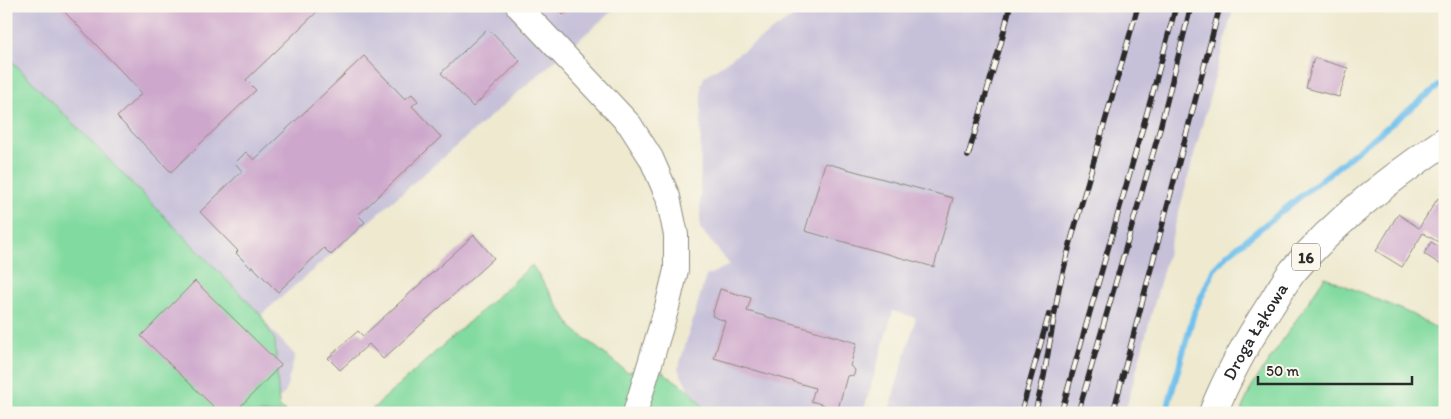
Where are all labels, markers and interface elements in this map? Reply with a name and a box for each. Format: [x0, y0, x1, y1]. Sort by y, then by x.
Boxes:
road number: 16 [1292, 243, 1320, 270]
street label: Droga Łąkowa [1218, 278, 1293, 384]
scale bar [1258, 354, 1412, 386]
text: 50 m [1266, 362, 1299, 380]

